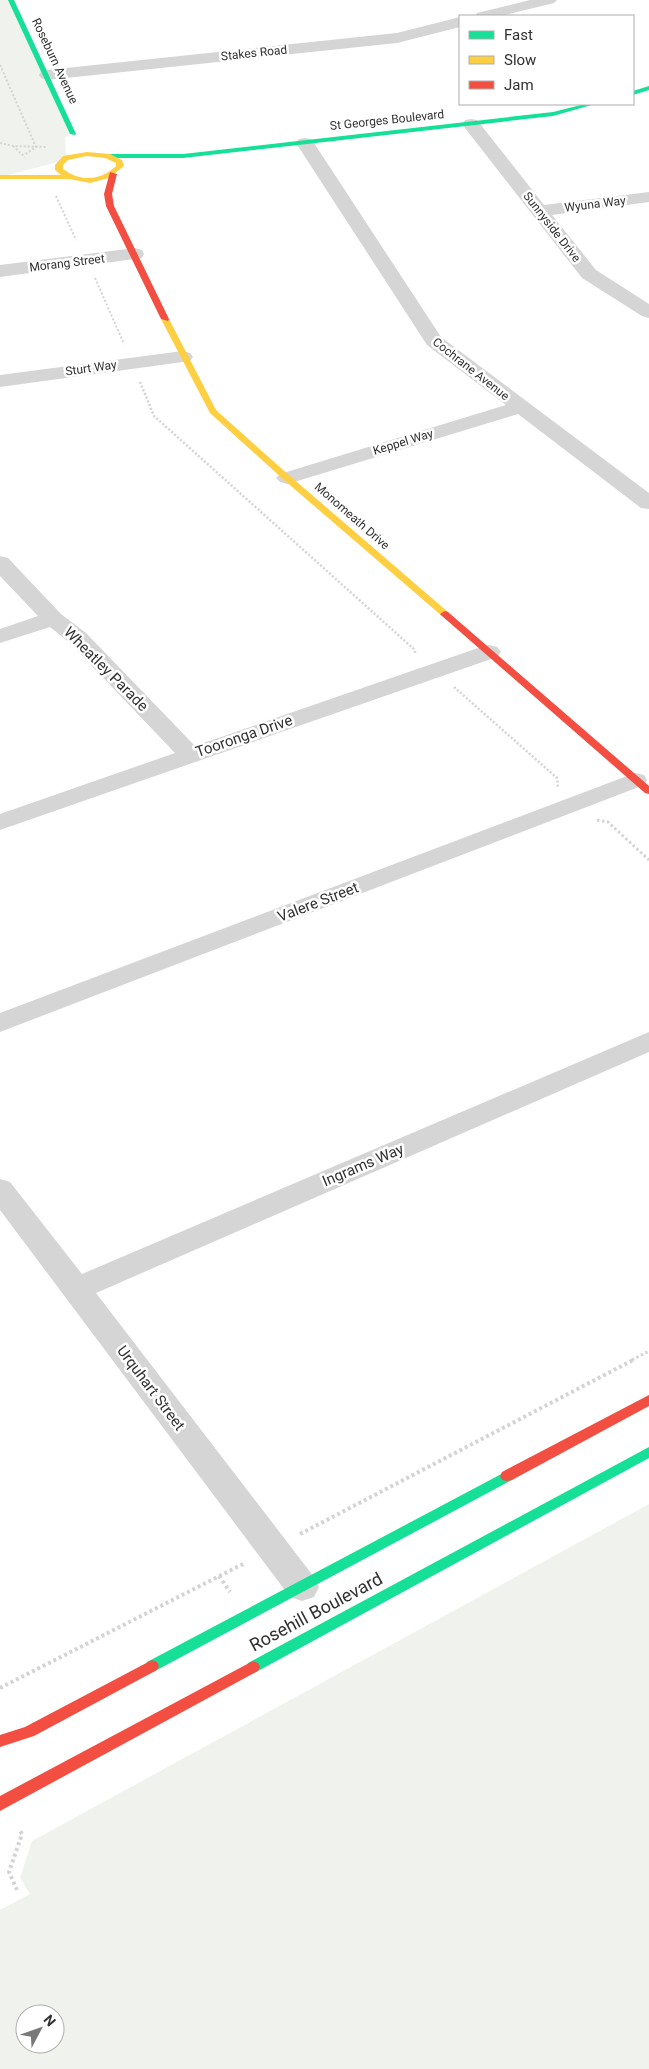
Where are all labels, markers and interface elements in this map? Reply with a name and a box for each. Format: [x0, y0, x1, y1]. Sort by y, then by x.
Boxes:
legend [459, 15, 634, 105]
street label: Roseburn Avenue [29, 16, 81, 106]
text: Fast [504, 26, 533, 44]
street label: Stakes Road [220, 43, 288, 63]
text: Slow [504, 51, 536, 69]
text: Jam [504, 76, 534, 94]
street label: St Georges Boulevard [329, 107, 445, 133]
street label: Sunnyside Drive [520, 189, 584, 265]
street label: Wyuna Way [564, 193, 627, 215]
street label: Morang Street [29, 251, 105, 275]
street label: Cochrane Avenue [430, 335, 512, 403]
street label: Sturt Way [65, 357, 118, 379]
street label: Keppel Way [371, 426, 435, 458]
street label: Monomeath Drive [312, 480, 392, 552]
street label: Wheatley Parade [60, 623, 152, 715]
street label: Tooronga Drive [193, 711, 295, 761]
street label: Valere Street [275, 878, 361, 926]
street label: Ingrams Way [320, 1140, 406, 1190]
street label: Urquhart Street [113, 1342, 189, 1434]
street label: Rosehill Boulevard [246, 1568, 386, 1655]
north arrow [15, 2004, 65, 2054]
text: N [41, 2011, 59, 2029]

